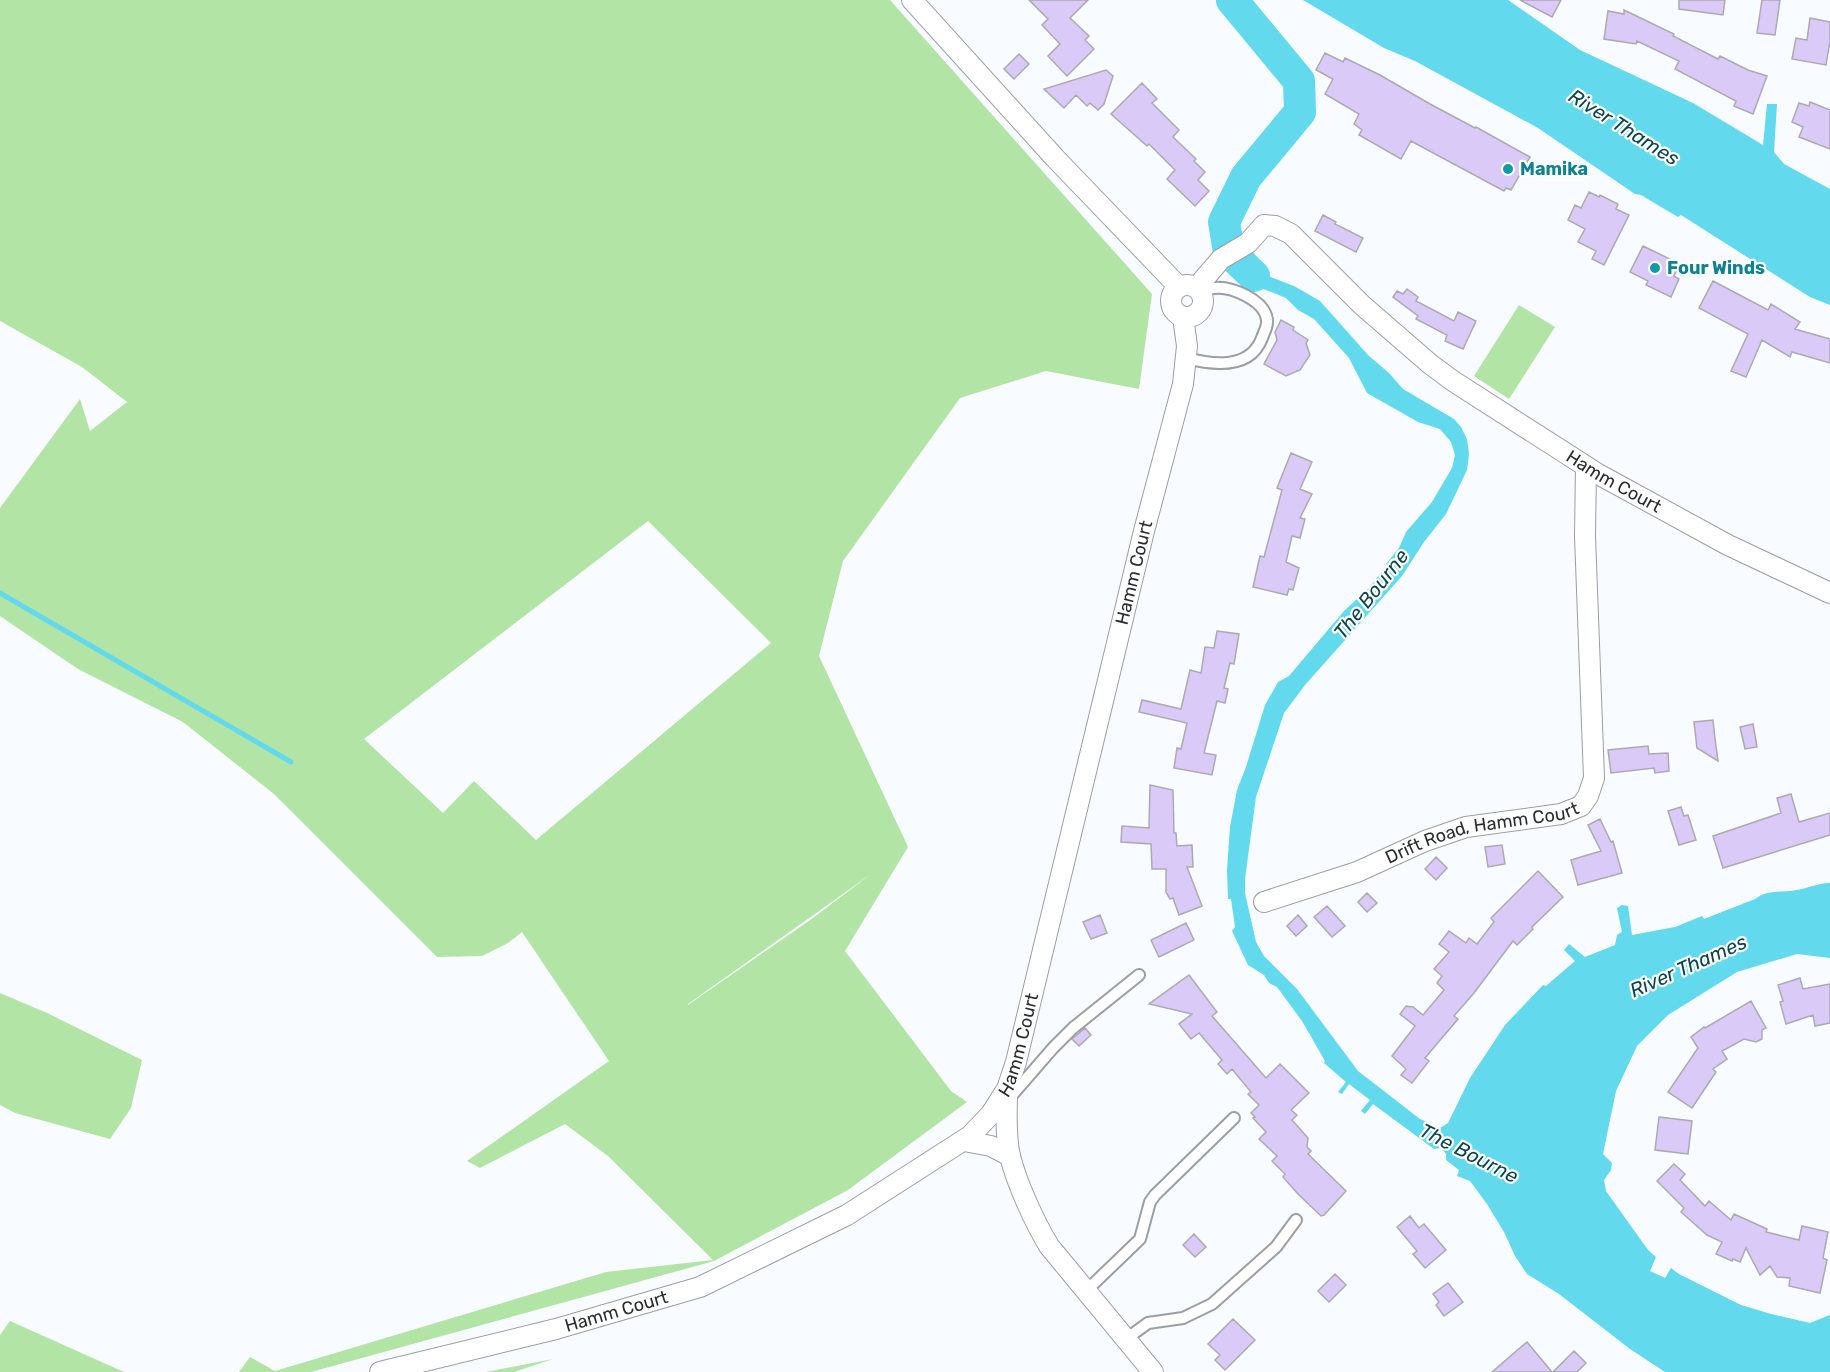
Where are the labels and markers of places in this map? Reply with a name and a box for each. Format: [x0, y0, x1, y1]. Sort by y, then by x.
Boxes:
place label: Mamika [1520, 158, 1588, 180]
marker: Mamika [1501, 162, 1515, 176]
place label: Four Winds [1667, 257, 1765, 279]
marker: Four Winds [1648, 261, 1662, 275]

